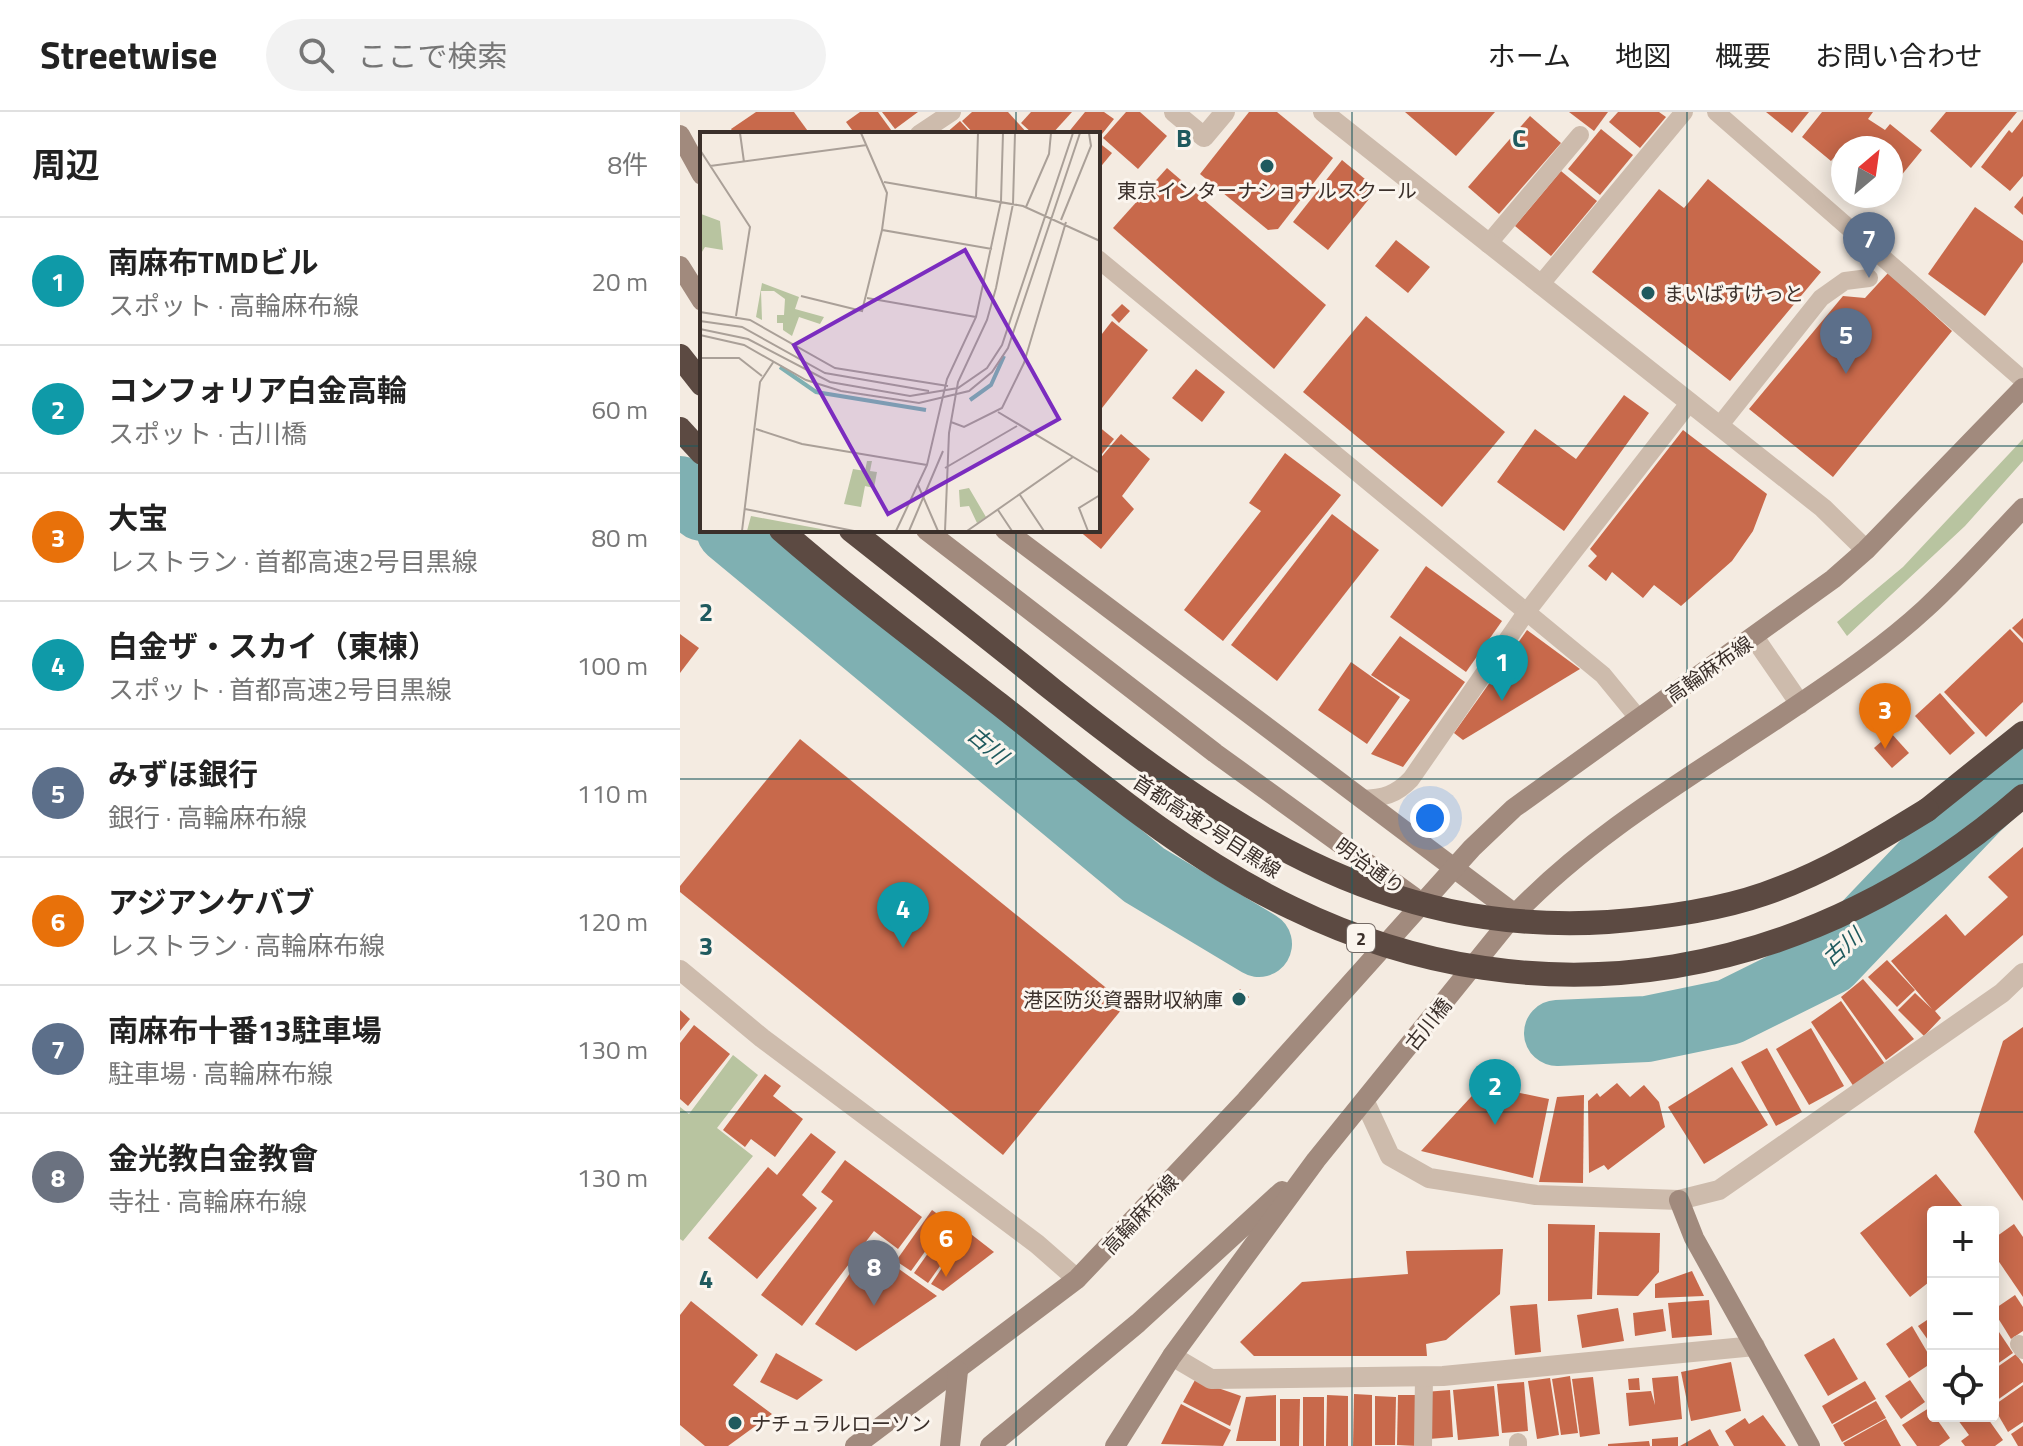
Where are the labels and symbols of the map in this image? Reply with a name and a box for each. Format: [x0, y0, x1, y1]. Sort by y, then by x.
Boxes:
text: B [1176, 118, 1192, 157]
text: C [1512, 118, 1526, 157]
inset map [700, 132, 1100, 532]
north arrow [1831, 136, 1903, 208]
marker: 東京インターナショナルスクール [1258, 157, 1276, 175]
place label: 東京インターナショナルスクール [1117, 175, 1417, 206]
pin: 7 [1843, 212, 1895, 278]
place label: まいばすけっと [1664, 278, 1804, 309]
marker: まいばすけっと [1639, 284, 1657, 302]
pin: 5 [1820, 308, 1872, 374]
text: 2 [699, 592, 713, 631]
street label: 高輪麻布線 [1659, 628, 1759, 710]
pin: 1 [1476, 635, 1528, 701]
pin: 3 [1859, 683, 1911, 749]
water label: 古川 [960, 718, 1017, 773]
street label: 首都高速2号目黒線 [1127, 766, 1287, 886]
your location [1410, 798, 1450, 838]
street label: 明治通り [1329, 830, 1411, 902]
pin: 4 [877, 882, 929, 948]
water label: 古川 [1814, 918, 1871, 974]
road number: 2 [1347, 924, 1375, 952]
text: 3 [699, 926, 713, 965]
place label: 港区防災資器財収納庫 [1023, 984, 1223, 1015]
marker: 港区防災資器財収納庫 [1230, 990, 1248, 1008]
street label: 古川橋 [1397, 991, 1459, 1057]
pin: 2 [1469, 1059, 1521, 1125]
street label: 高輪麻布線 [1095, 1167, 1185, 1261]
pin: 6 [920, 1211, 972, 1277]
pin: 8 [848, 1240, 900, 1306]
text: 4 [699, 1259, 713, 1298]
place label: ナチュラルローソン [751, 1408, 931, 1439]
marker: ナチュラルローソン [726, 1414, 744, 1432]

